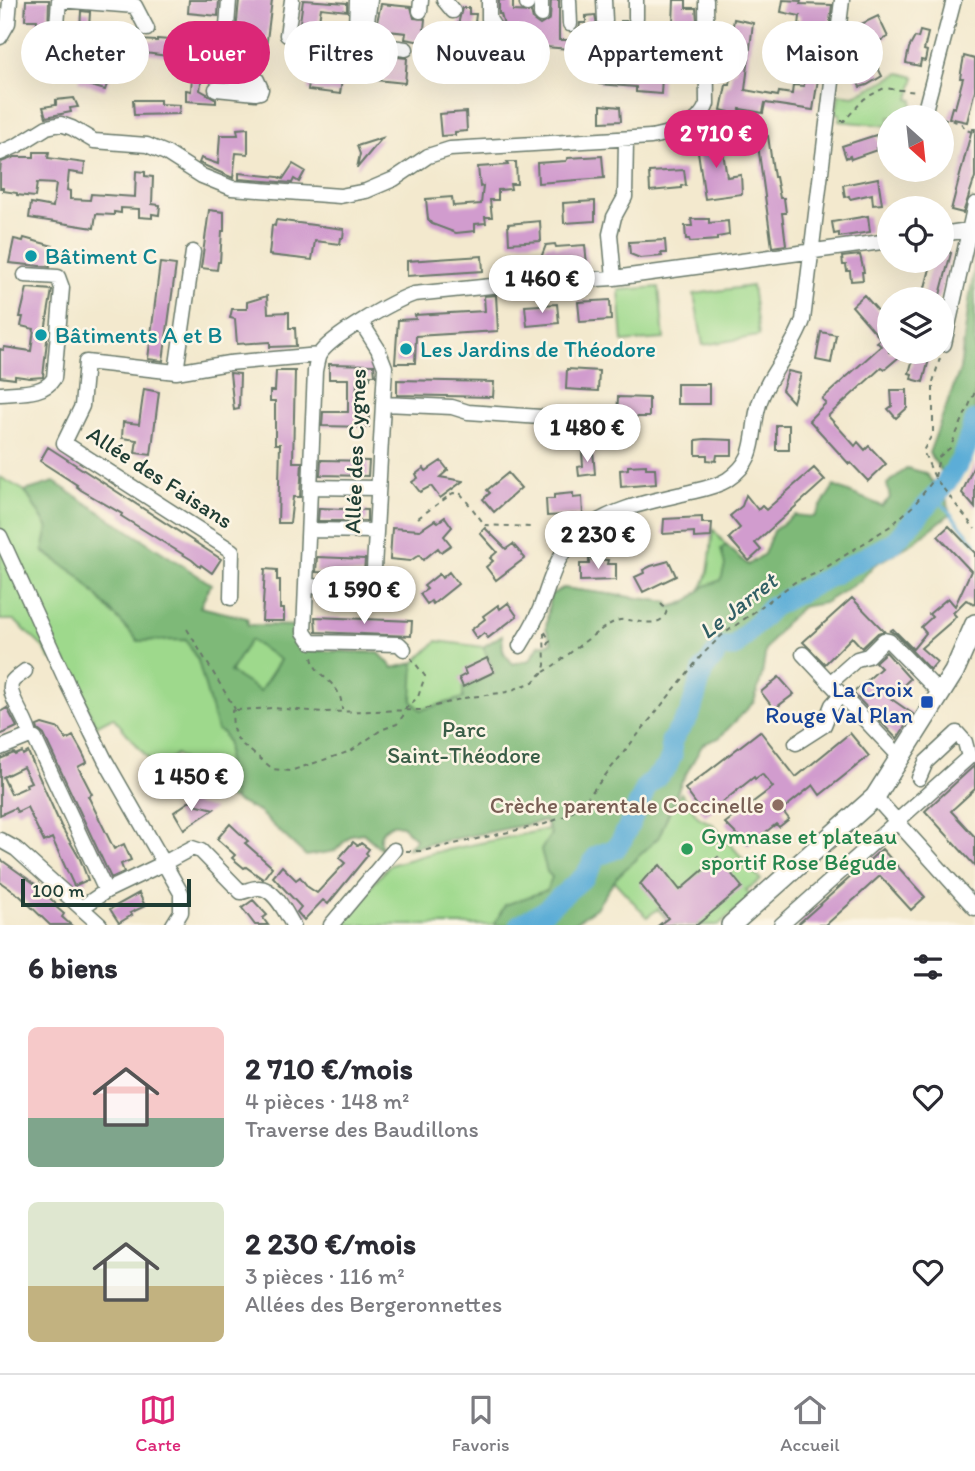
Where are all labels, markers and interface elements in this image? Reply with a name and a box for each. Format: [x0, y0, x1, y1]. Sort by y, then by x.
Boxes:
chip: Acheter [21, 21, 149, 84]
chip: Louer [163, 21, 270, 84]
chip: Filtres [284, 21, 398, 84]
chip: Nouveau [412, 21, 550, 84]
chip: Appartement [564, 21, 748, 84]
chip: Maison [762, 21, 883, 84]
north arrow [877, 105, 954, 182]
map controls [877, 105, 954, 364]
pin: 2 710 € [651, 110, 781, 170]
text: 2 710 € [680, 119, 752, 147]
button: locate [877, 196, 954, 273]
place label: Bâtiment C [45, 242, 157, 270]
marker: Bâtiment C [23, 248, 39, 264]
pin: 1 460 € [477, 256, 607, 315]
text: 1 460 € [505, 264, 579, 292]
button: layers [877, 287, 954, 364]
place label: Bâtiments A et B [55, 321, 222, 349]
marker: Bâtiments A et B [33, 327, 49, 343]
place label: Les Jardins de Théodore [420, 335, 656, 363]
marker: Les Jardins de Théodore [398, 341, 414, 357]
street label: Allée des Cygnes [338, 368, 372, 534]
pin: 1 480 € [522, 405, 652, 464]
text: 1 480 € [550, 413, 624, 441]
street label: Allée des Faisans [82, 419, 238, 535]
pin: 2 230 € [533, 512, 663, 571]
text: 2 230 € [561, 520, 635, 548]
water label: Le Jarret [693, 565, 784, 645]
pin: 1 590 € [299, 566, 429, 626]
text: 1 590 € [328, 575, 400, 603]
place label: La Croix Rouge Val Plan [765, 675, 913, 729]
marker: La Croix Rouge Val Plan [919, 694, 935, 710]
park label: Parc Saint-Théodore [387, 715, 541, 769]
pin: 1 450 € [126, 754, 256, 813]
text: 1 450 € [154, 762, 228, 790]
place label: Crèche parentale Coccinelle [490, 791, 764, 819]
marker: Crèche parentale Coccinelle [770, 797, 786, 813]
place label: Gymnase et plateau sportif Rose Bégude [701, 822, 898, 876]
marker: Gymnase et plateau sportif Rose Bégude [679, 841, 695, 857]
scale bar [21, 876, 191, 908]
text: 100 m [32, 879, 84, 902]
icon: filters [909, 948, 947, 986]
text: 6 biens [28, 949, 118, 986]
text: 2 710 €/mois [245, 1050, 413, 1087]
icon: home [84, 1055, 168, 1139]
icon: heart [909, 1078, 947, 1116]
text: 4 pièces · 148 m² [245, 1087, 409, 1115]
text: Traverse des Baudillons [245, 1115, 479, 1143]
text: 2 230 €/mois [245, 1225, 416, 1262]
icon: home [84, 1230, 168, 1314]
icon: heart [909, 1253, 947, 1291]
text: 3 pièces · 116 m² [245, 1262, 405, 1290]
text: Allées des Bergeronnettes [245, 1290, 502, 1318]
tab: Carte [135, 1391, 181, 1456]
tab: Favoris [452, 1391, 510, 1456]
tab: Accueil [780, 1391, 840, 1456]

